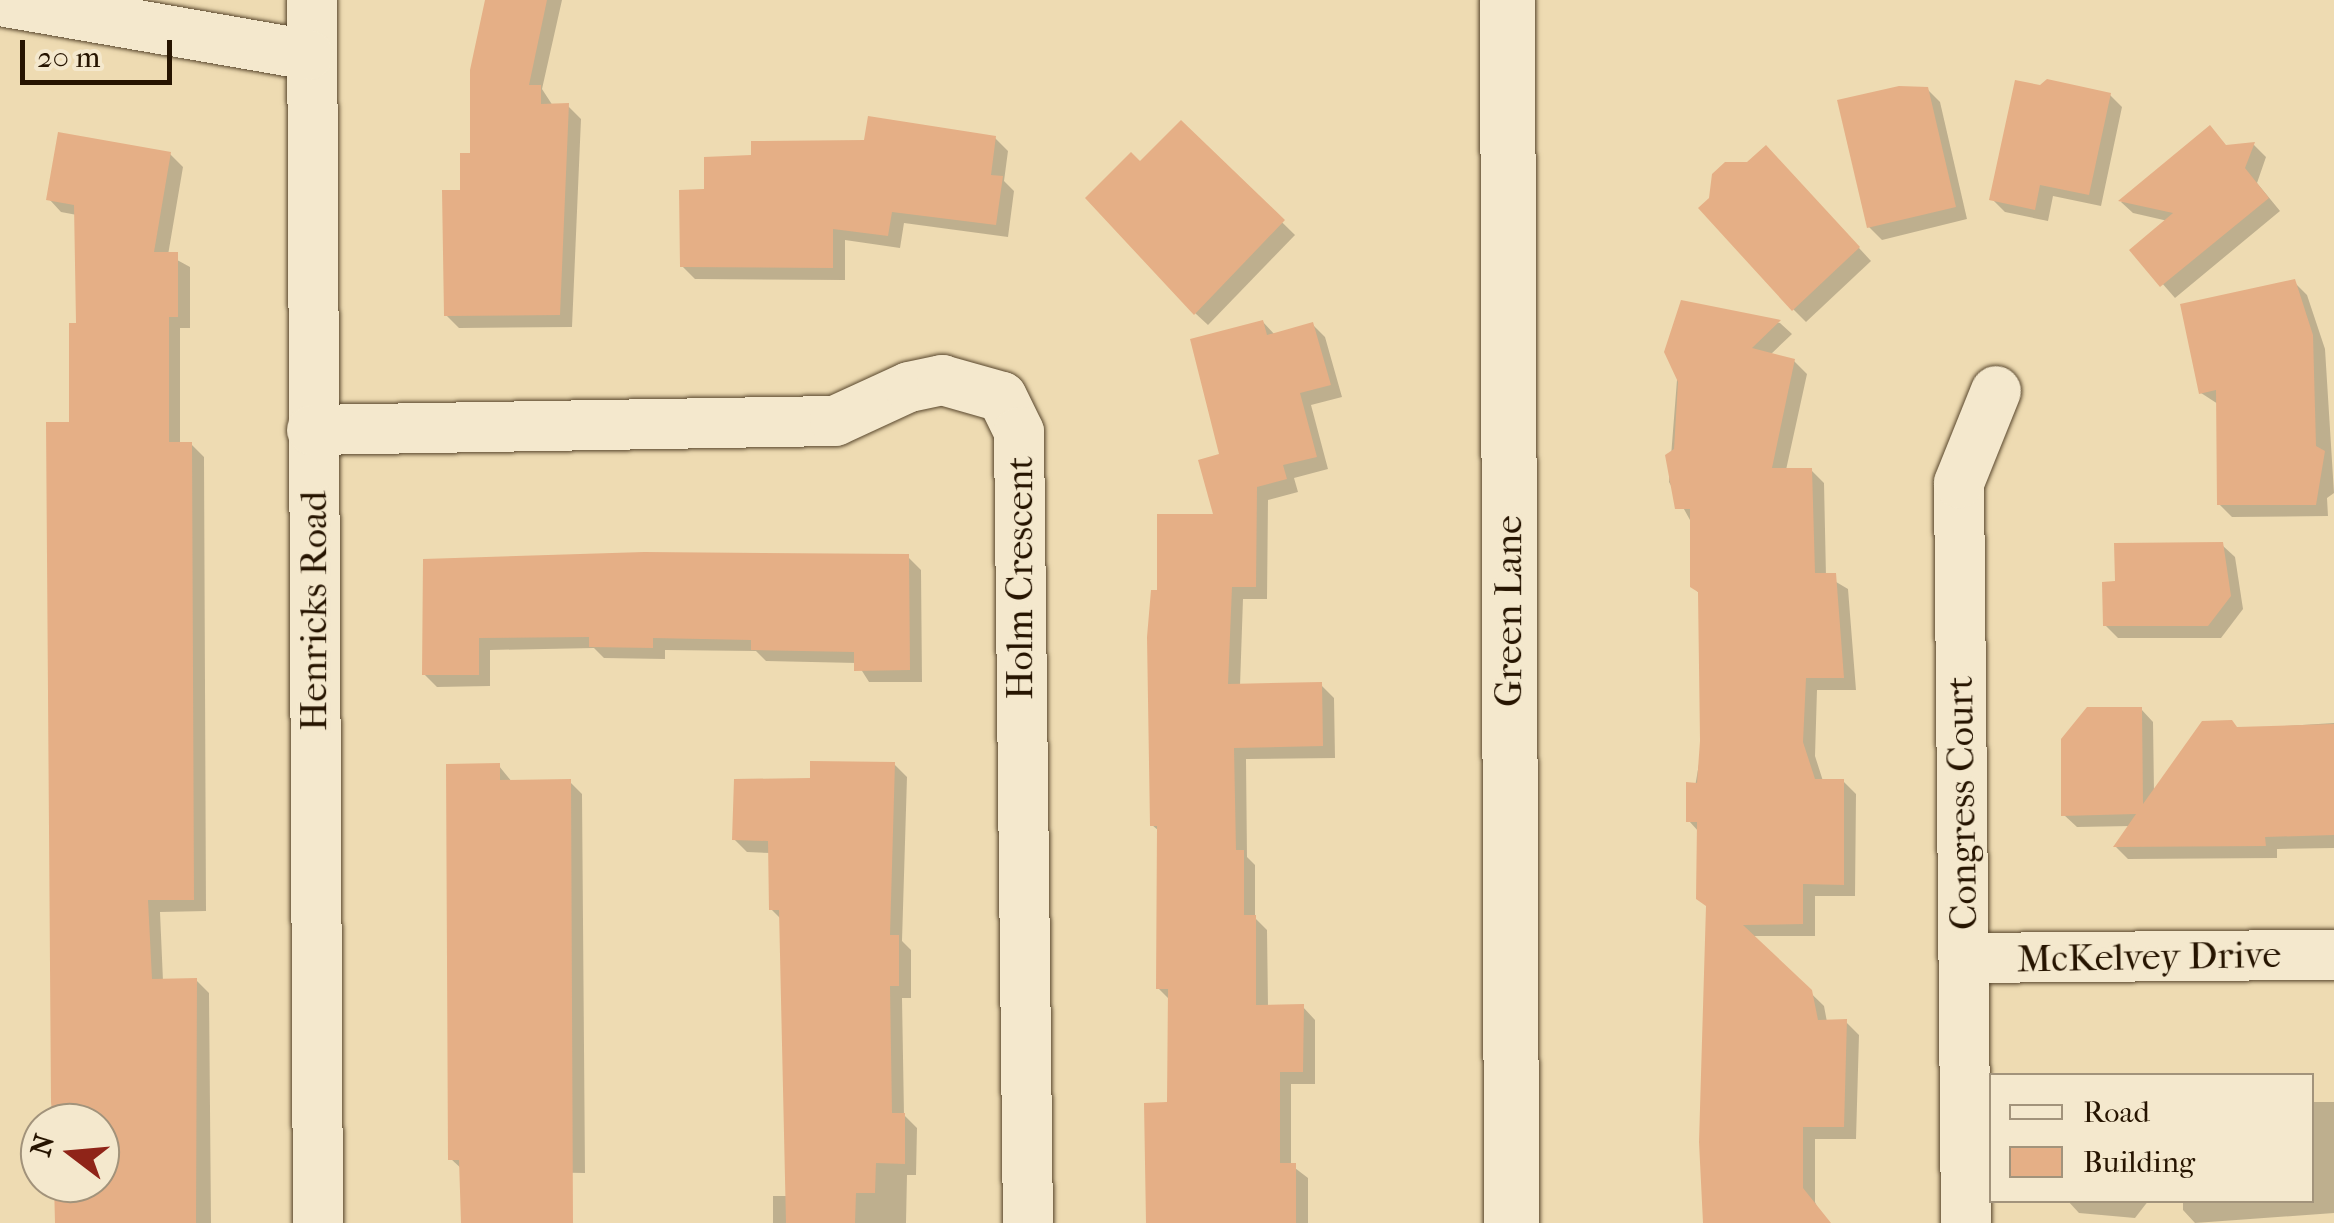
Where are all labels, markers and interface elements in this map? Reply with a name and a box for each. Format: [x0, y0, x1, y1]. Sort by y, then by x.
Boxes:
scale bar [25, 20, 178, 82]
text: 20 m [37, 40, 100, 75]
street label: Holm Crescent [997, 456, 1043, 700]
street label: Henricks Road [291, 491, 337, 731]
street label: Green Lane [1486, 515, 1532, 707]
street label: Congress Court [1937, 676, 1987, 930]
street label: McKelvey Drive [2017, 932, 2281, 982]
legend [1989, 1073, 2314, 1203]
text: Road [2083, 1095, 2150, 1130]
north arrow [20, 1103, 120, 1203]
text: N [24, 1130, 61, 1160]
text: Building [2083, 1145, 2195, 1180]

